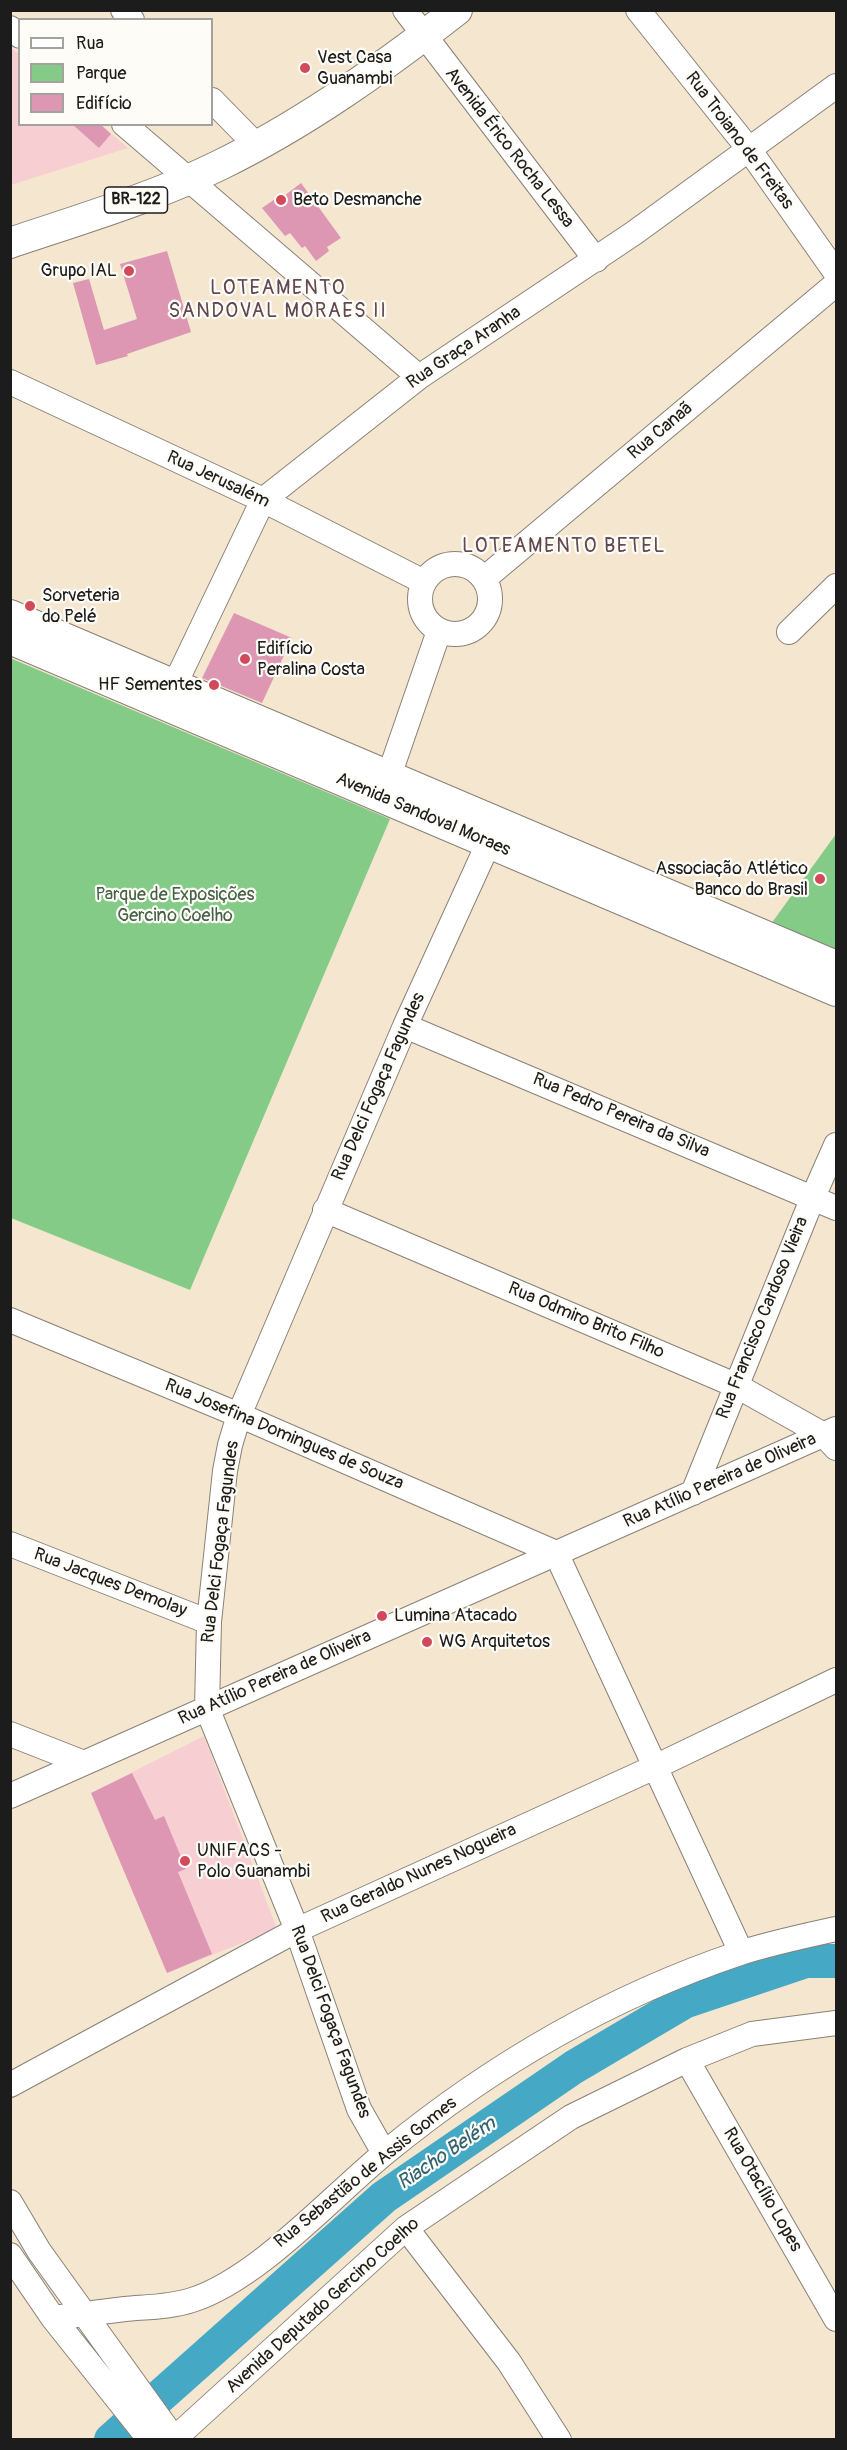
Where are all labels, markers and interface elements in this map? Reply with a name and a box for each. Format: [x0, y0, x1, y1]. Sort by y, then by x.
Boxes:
legend [18, 18, 213, 126]
text: Rua [76, 32, 104, 55]
place label: Vest Casa Guanambi [317, 47, 392, 90]
marker: Vest Casa Guanambi [298, 61, 312, 75]
text: Parque [76, 62, 126, 85]
street label: Avenida Érico Rocha Lessa [440, 64, 578, 232]
street label: Rua Troiano de Freitas [680, 68, 798, 214]
text: Edifício [76, 92, 132, 115]
road number: BR-122 [104, 187, 168, 213]
place label: Beto Desmanche [293, 189, 422, 211]
marker: Beto Desmanche [274, 193, 288, 207]
place label: Grupo IAL [41, 260, 117, 282]
marker: Grupo IAL [122, 264, 136, 278]
district label: LOTEAMENTO SANDOVAL MORAES II [169, 277, 387, 324]
street label: Rua Graça Aranha [403, 302, 525, 394]
street label: Rua Canaã [624, 397, 698, 465]
street label: Rua Jerusalém [163, 447, 273, 513]
district label: LOTEAMENTO BETEL [462, 535, 666, 559]
place label: Sorveteria do Pelé [42, 585, 120, 628]
marker: Sorveteria do Pelé [23, 599, 37, 613]
place label: Edifício Peralina Costa [257, 638, 365, 680]
marker: Edifício Peralina Costa [238, 652, 252, 666]
place label: HF Sementes [98, 674, 202, 696]
marker: HF Sementes [207, 678, 221, 692]
street label: Avenida Sandoval Moraes [333, 768, 513, 862]
place label: Associação Atlético Banco do Brasil [656, 858, 808, 900]
marker: Associação Atlético Banco do Brasil [813, 872, 827, 886]
park label: Parque de Exposições Gercino Coelho [95, 884, 255, 926]
street label: Rua Delci Fogaça Fagundes [328, 990, 430, 1184]
street label: Rua Pedro Pereira da Silva [529, 1069, 713, 1163]
street label: Rua Francisco Cardoso Vieira [712, 1214, 814, 1422]
street label: Rua Odmiro Brito Filho [505, 1278, 667, 1364]
street label: Rua Josefina Domingues de Souza [161, 1375, 407, 1495]
street label: Rua Atílio Pereira de Oliveira [620, 1429, 820, 1533]
street label: Rua Delci Fogaça Fagundes [198, 1440, 244, 1644]
street label: Rua Jacques Demolay [30, 1544, 190, 1622]
place label: Lumina Atacado [394, 1605, 517, 1627]
marker: Lumina Atacado [375, 1609, 389, 1623]
street label: Rua Atílio Pereira de Oliveira [175, 1626, 375, 1730]
place label: WG Arquitetos [439, 1631, 550, 1653]
marker: WG Arquitetos [420, 1635, 434, 1649]
street label: Rua Geraldo Nunes Nogueira [318, 1819, 520, 1929]
place label: UNIFACS - Polo Guanambi [197, 1840, 310, 1882]
marker: UNIFACS - Polo Guanambi [178, 1854, 192, 1868]
street label: Rua Delci Fogaça Fagundes [285, 1923, 375, 2121]
street label: Rua Sebastião de Assis Gomes [270, 2093, 462, 2253]
water label: Riacho Belém [393, 2112, 501, 2196]
street label: Rua Otacílio Lopes [718, 2124, 806, 2256]
street label: Avenida Deputado Gercino Coelho [222, 2213, 424, 2399]

